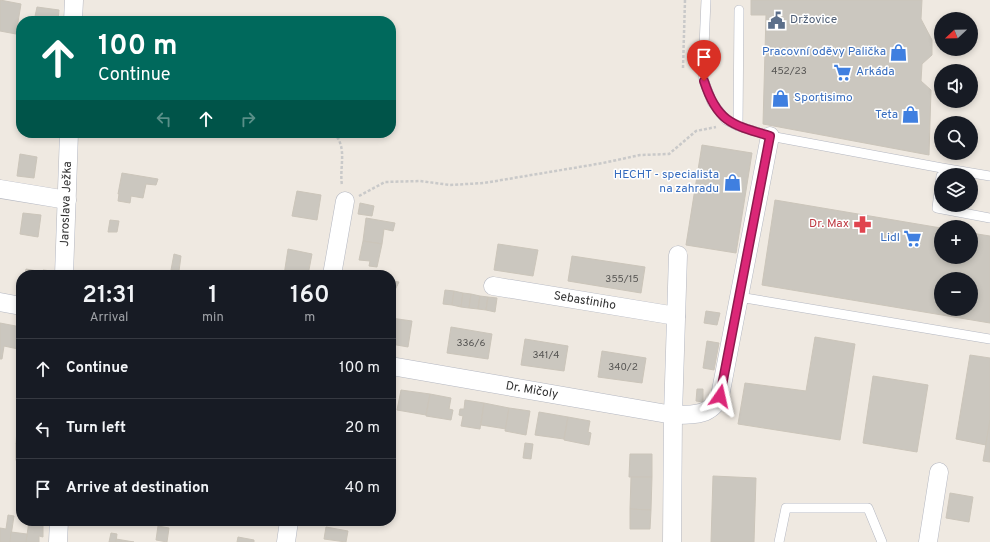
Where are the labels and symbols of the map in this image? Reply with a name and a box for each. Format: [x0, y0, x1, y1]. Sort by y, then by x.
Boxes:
public building icon: Držovice [767, 10, 787, 30]
place label: Držovice [790, 12, 837, 28]
north arrow [934, 12, 978, 56]
pin [687, 40, 721, 81]
shop icon: Pracovní oděvy Palička [889, 42, 909, 62]
place label: Pracovní oděvy Palička [762, 44, 886, 60]
supermarket icon: Arkáda [833, 62, 853, 82]
place label: Arkáda [856, 64, 895, 80]
house number: 452/23 [771, 65, 807, 78]
shop icon: Sportisimo [771, 88, 791, 108]
place label: Sportisimo [794, 90, 853, 106]
shop icon: Teta [901, 105, 921, 125]
place label: Teta [875, 107, 898, 123]
street label: Jaroslava Ježka [57, 161, 76, 247]
place label: HECHT - specialista na zahradu [614, 167, 719, 197]
shop icon: HECHT - specialista na zahradu [722, 172, 742, 192]
pharmacy icon: Dr. Max [852, 214, 872, 234]
place label: Dr. Max [809, 216, 849, 232]
supermarket icon: Lidl [903, 228, 923, 248]
place label: Lidl [880, 230, 900, 246]
house number: 355/15 [605, 273, 639, 286]
street label: Sebastiniho [552, 288, 617, 314]
house number: 336/6 [457, 337, 485, 350]
house number: 341/4 [532, 349, 560, 362]
house number: 340/2 [608, 361, 638, 374]
position arrow [699, 375, 741, 417]
street label: Dr. Mičoly [504, 378, 559, 403]

